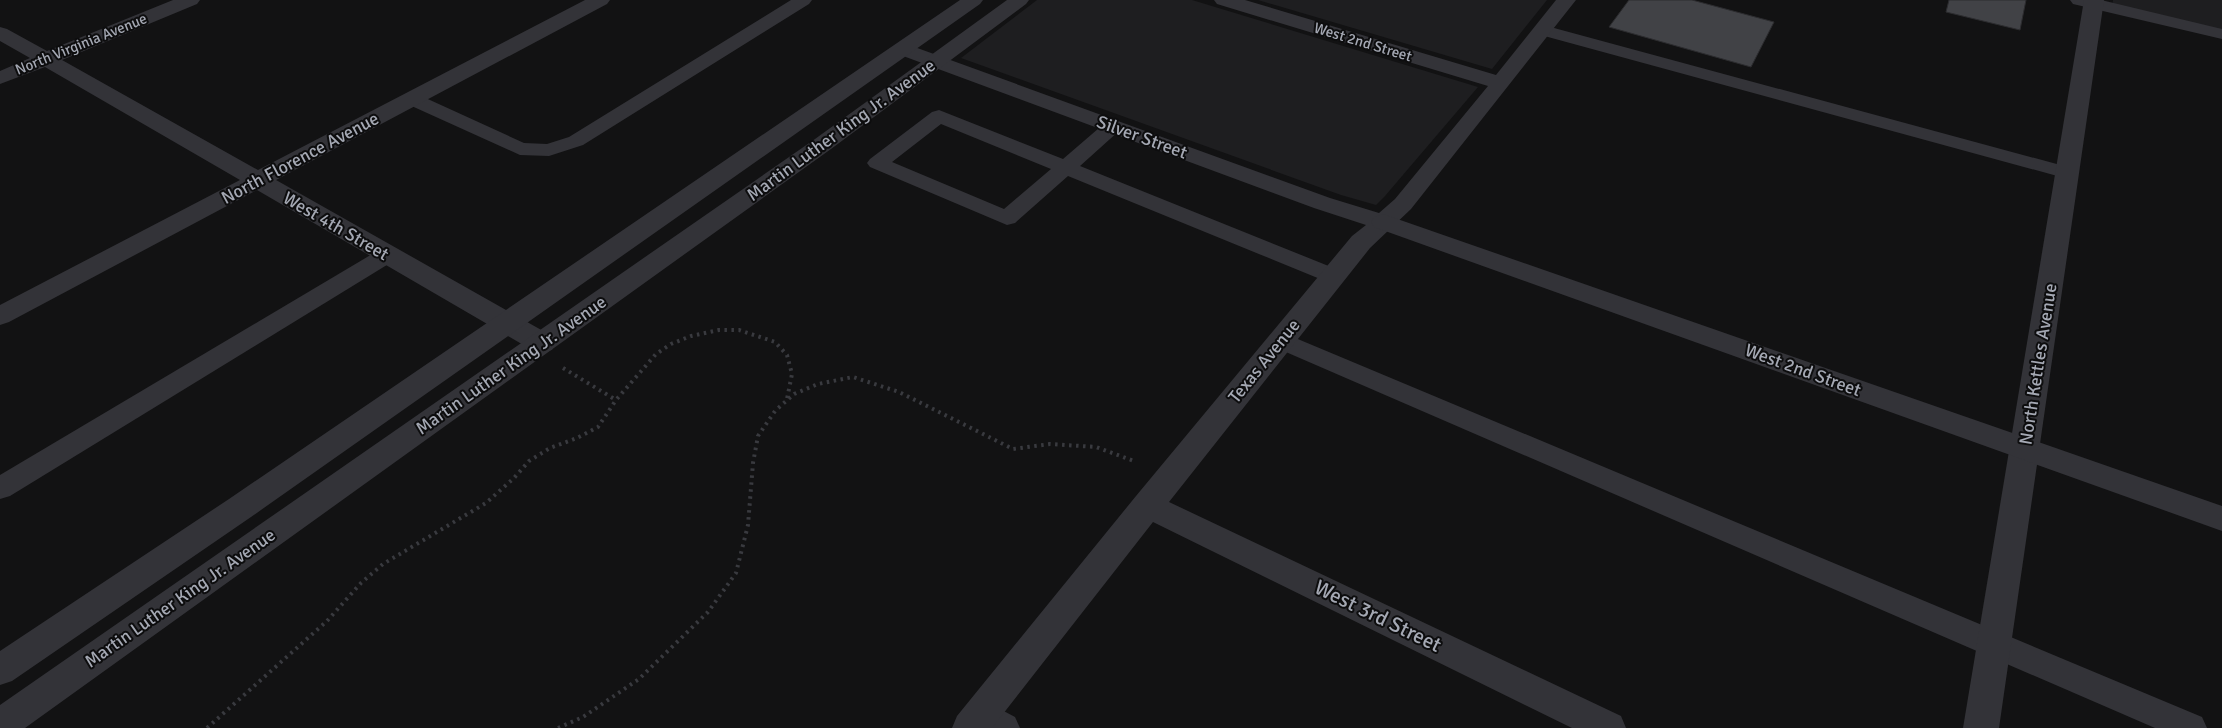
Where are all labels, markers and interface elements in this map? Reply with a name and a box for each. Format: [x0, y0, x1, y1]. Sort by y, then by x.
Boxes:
street label: North Virginia Avenue [12, 9, 150, 79]
street label: West 2nd Street [1312, 19, 1414, 65]
street label: Martin Luther King Jr. Avenue [742, 54, 940, 206]
street label: North Florence Avenue [217, 107, 383, 209]
street label: Silver Street [1094, 111, 1190, 163]
street label: West 4th Street [279, 187, 393, 265]
street label: North Kettles Avenue [2014, 282, 2062, 446]
street label: Martin Luther King Jr. Avenue [411, 291, 611, 439]
street label: Texas Avenue [1223, 315, 1305, 407]
street label: West 2nd Street [1742, 339, 1864, 401]
street label: Martin Luther King Jr. Avenue [80, 524, 280, 672]
street label: West 3rd Street [1310, 574, 1446, 658]

